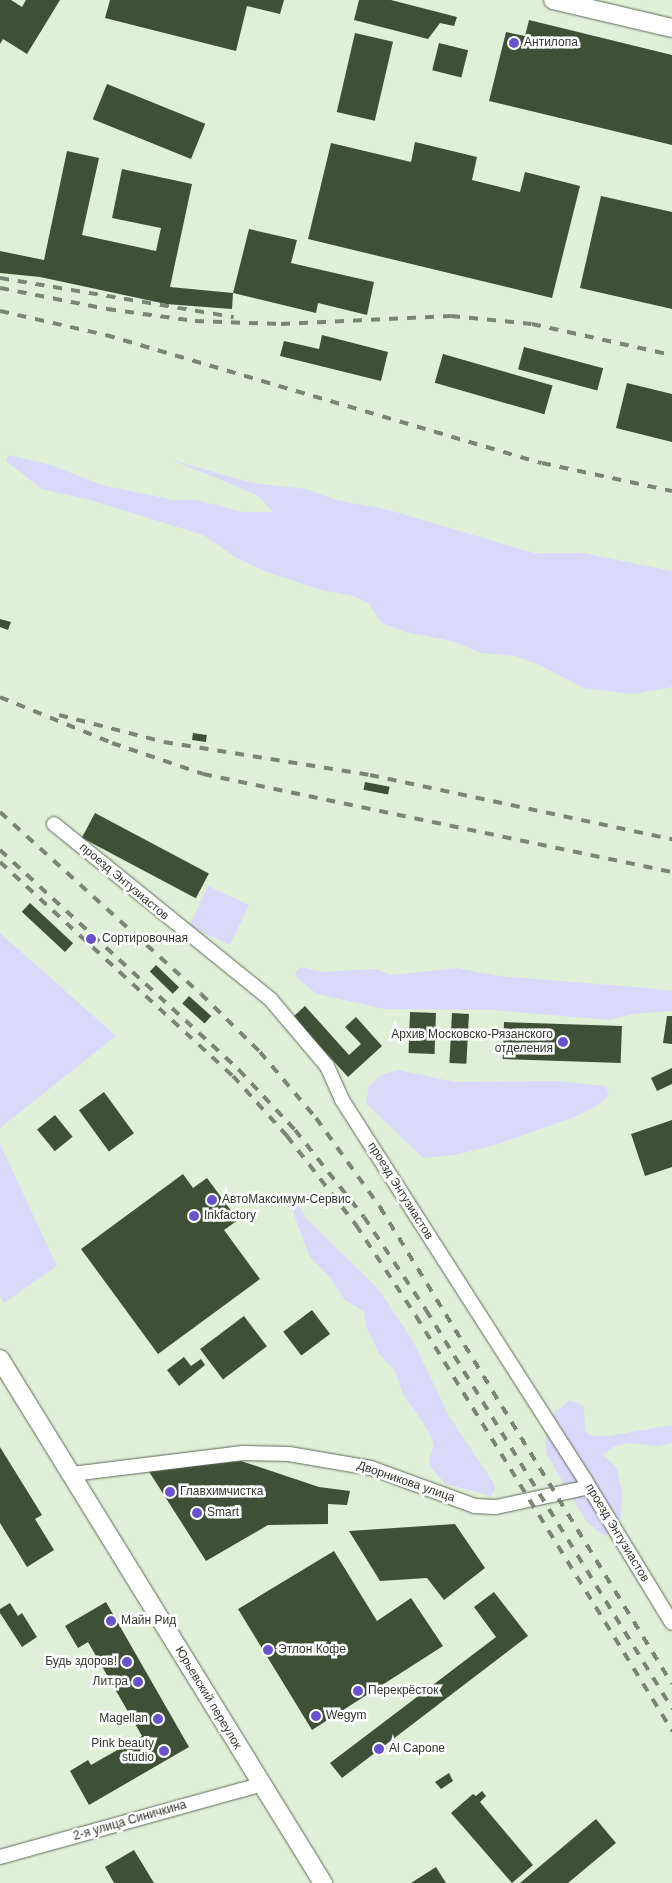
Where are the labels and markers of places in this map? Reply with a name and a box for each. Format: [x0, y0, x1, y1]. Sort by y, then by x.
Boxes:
place label: Антилопа [524, 36, 578, 50]
marker: Антилопа [508, 37, 520, 49]
marker: Сортировочная [84, 932, 98, 946]
place label: Сортировочная [102, 932, 188, 946]
place label: Архив Московско-Рязанского отделения [391, 1028, 553, 1056]
marker: Архив Московско-Рязанского отделения [557, 1036, 569, 1048]
place label: АвтоМаксимум-Сервиc [222, 1193, 351, 1207]
marker: АвтоМаксимум-Сервиc [206, 1194, 218, 1206]
place label: Inkfactory [204, 1209, 256, 1223]
marker: Inkfactory [188, 1210, 200, 1222]
place label: Главхимчистка [180, 1485, 263, 1499]
marker: Главхимчистка [164, 1486, 176, 1498]
place label: Smart [207, 1506, 239, 1520]
marker: Smart [191, 1507, 203, 1519]
place label: Майн Рид [121, 1614, 176, 1628]
marker: Майн Рид [105, 1615, 117, 1627]
place label: Этлон Кофе [278, 1643, 346, 1657]
marker: Этлон Кофе [262, 1644, 274, 1656]
place label: Будь здоров! [45, 1655, 117, 1669]
marker: Будь здоров! [121, 1656, 133, 1668]
place label: Лит.ра [93, 1675, 128, 1689]
marker: Лит.ра [132, 1676, 144, 1688]
place label: Перекрёсток [368, 1684, 439, 1698]
marker: Перекрёсток [352, 1685, 364, 1697]
place label: Wegym [326, 1709, 366, 1723]
marker: Wegym [310, 1710, 322, 1722]
place label: Magellan [99, 1712, 148, 1726]
marker: Magellan [152, 1713, 164, 1725]
place label: Pink beauty studio [91, 1737, 154, 1765]
place label: Al Capone [389, 1742, 445, 1756]
marker: Al Capone [373, 1743, 385, 1755]
marker: Pink beauty studio [158, 1745, 170, 1757]

